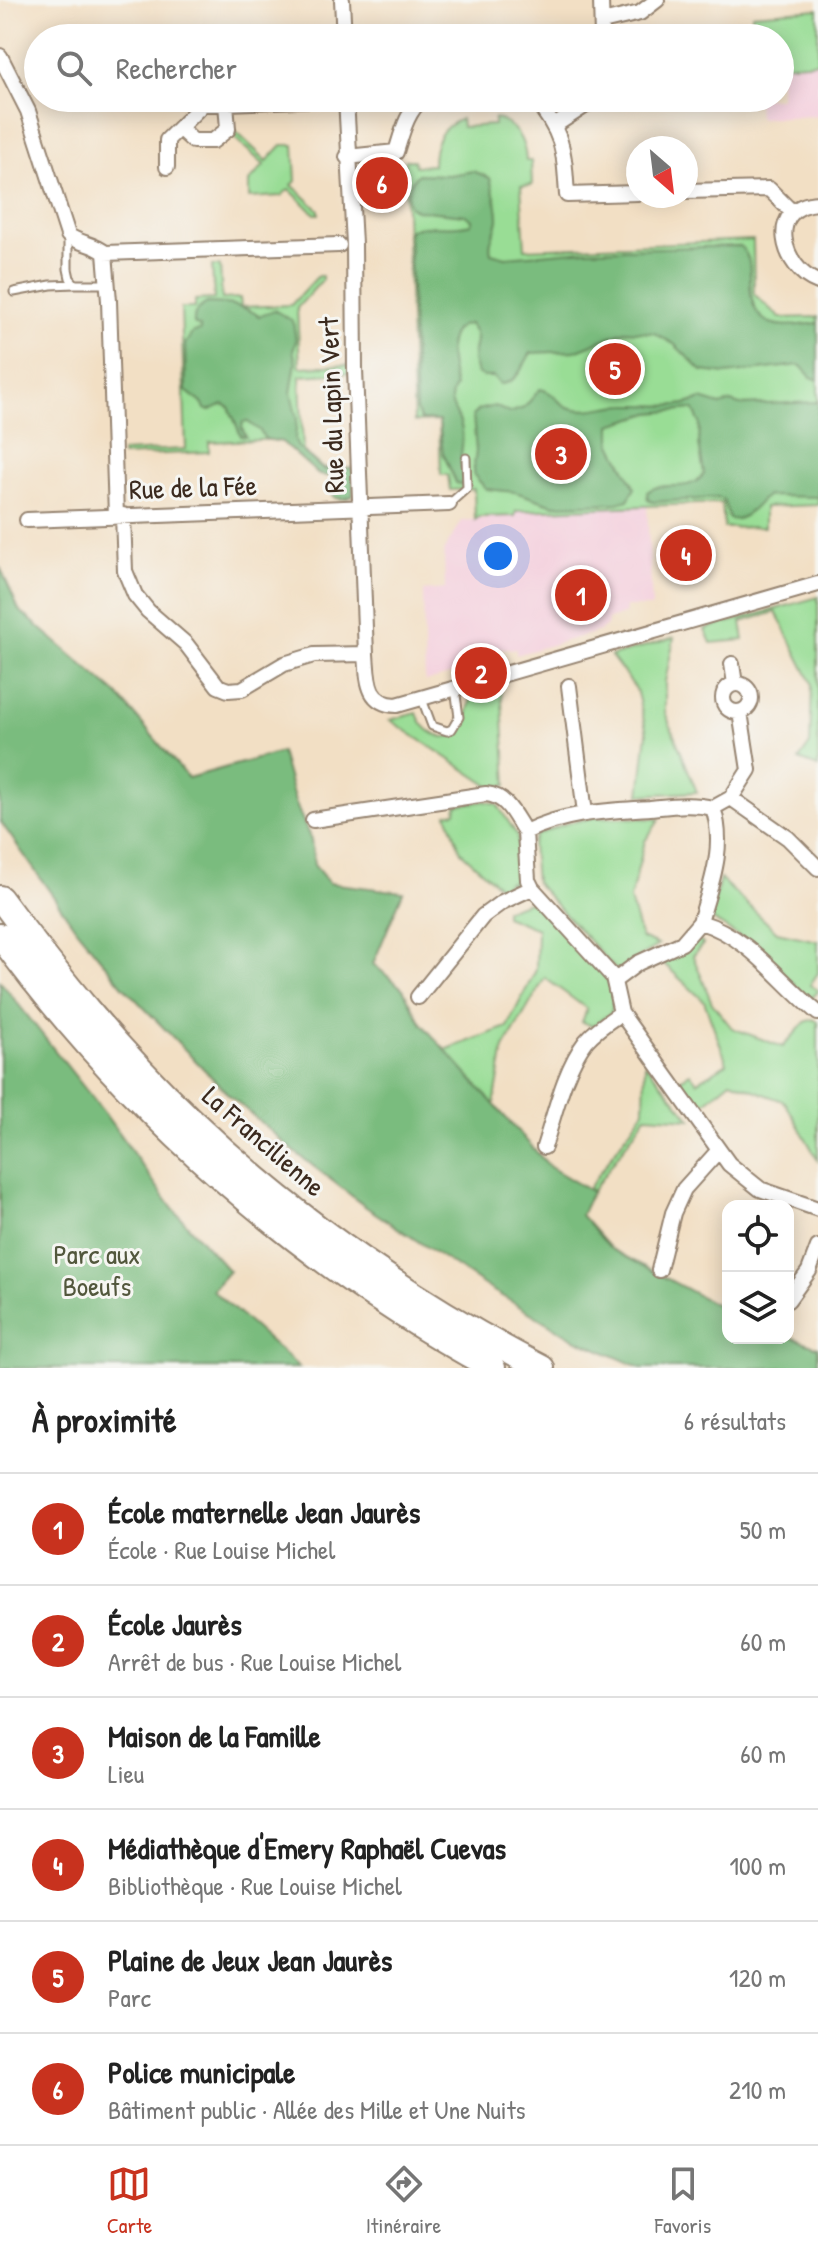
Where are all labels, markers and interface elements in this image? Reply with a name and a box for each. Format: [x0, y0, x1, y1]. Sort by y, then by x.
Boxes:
search box [24, 24, 794, 112]
icon: search [52, 46, 96, 90]
text: Rechercher [116, 48, 237, 88]
north arrow [626, 136, 698, 208]
pin: 6 [356, 153, 408, 213]
street label: Rue du Lapin Vert [309, 316, 353, 494]
pin: 5 [589, 339, 641, 399]
pin: 3 [535, 424, 587, 484]
street label: Rue de la Fée [129, 466, 257, 508]
pin: 4 [660, 525, 712, 585]
your location [478, 536, 518, 576]
pin: 1 [555, 565, 607, 625]
pin: 2 [455, 643, 507, 703]
street label: La Francilienne [194, 1077, 334, 1205]
map controls [722, 1200, 794, 1344]
button: locate [722, 1200, 794, 1272]
park label: Parc aux Boeufs [53, 1235, 141, 1305]
button: layers [722, 1272, 794, 1344]
text: À proximité [32, 1397, 177, 1443]
text: 6 résultats [684, 1403, 786, 1438]
text: École maternelle Jean Jaurès [108, 1492, 420, 1532]
text: 1 [53, 1512, 63, 1547]
text: 50 m [740, 1512, 786, 1547]
text: École · Rue Louise Michel [108, 1532, 335, 1567]
text: École Jaurès [108, 1604, 242, 1644]
text: 2 [52, 1624, 64, 1659]
text: 60 m [740, 1624, 786, 1659]
text: Arrêt de bus · Rue Louise Michel [108, 1644, 402, 1679]
text: Maison de la Famille [108, 1716, 321, 1756]
text: 3 [52, 1736, 64, 1771]
text: 60 m [740, 1736, 786, 1771]
text: Lieu [108, 1756, 144, 1791]
text: Médiathèque d'Emery Raphaël Cuevas [108, 1828, 506, 1868]
text: 4 [53, 1848, 63, 1883]
text: 100 m [730, 1848, 786, 1883]
text: Bibliothèque · Rue Louise Michel [108, 1868, 402, 1903]
text: Plaine de Jeux Jean Jaurès [108, 1940, 392, 1980]
text: 5 [53, 1960, 64, 1995]
text: 120 m [729, 1960, 786, 1995]
text: Parc [108, 1980, 151, 2015]
text: Police municipale [108, 2052, 295, 2092]
text: 6 [53, 2072, 63, 2107]
text: 210 m [729, 2072, 786, 2107]
text: Bâtiment public · Allée des Mille et Une Nuits [108, 2092, 526, 2127]
tab: Carte [107, 2162, 152, 2240]
tab: Itinéraire [366, 2162, 441, 2240]
tab: Favoris [655, 2162, 711, 2240]

